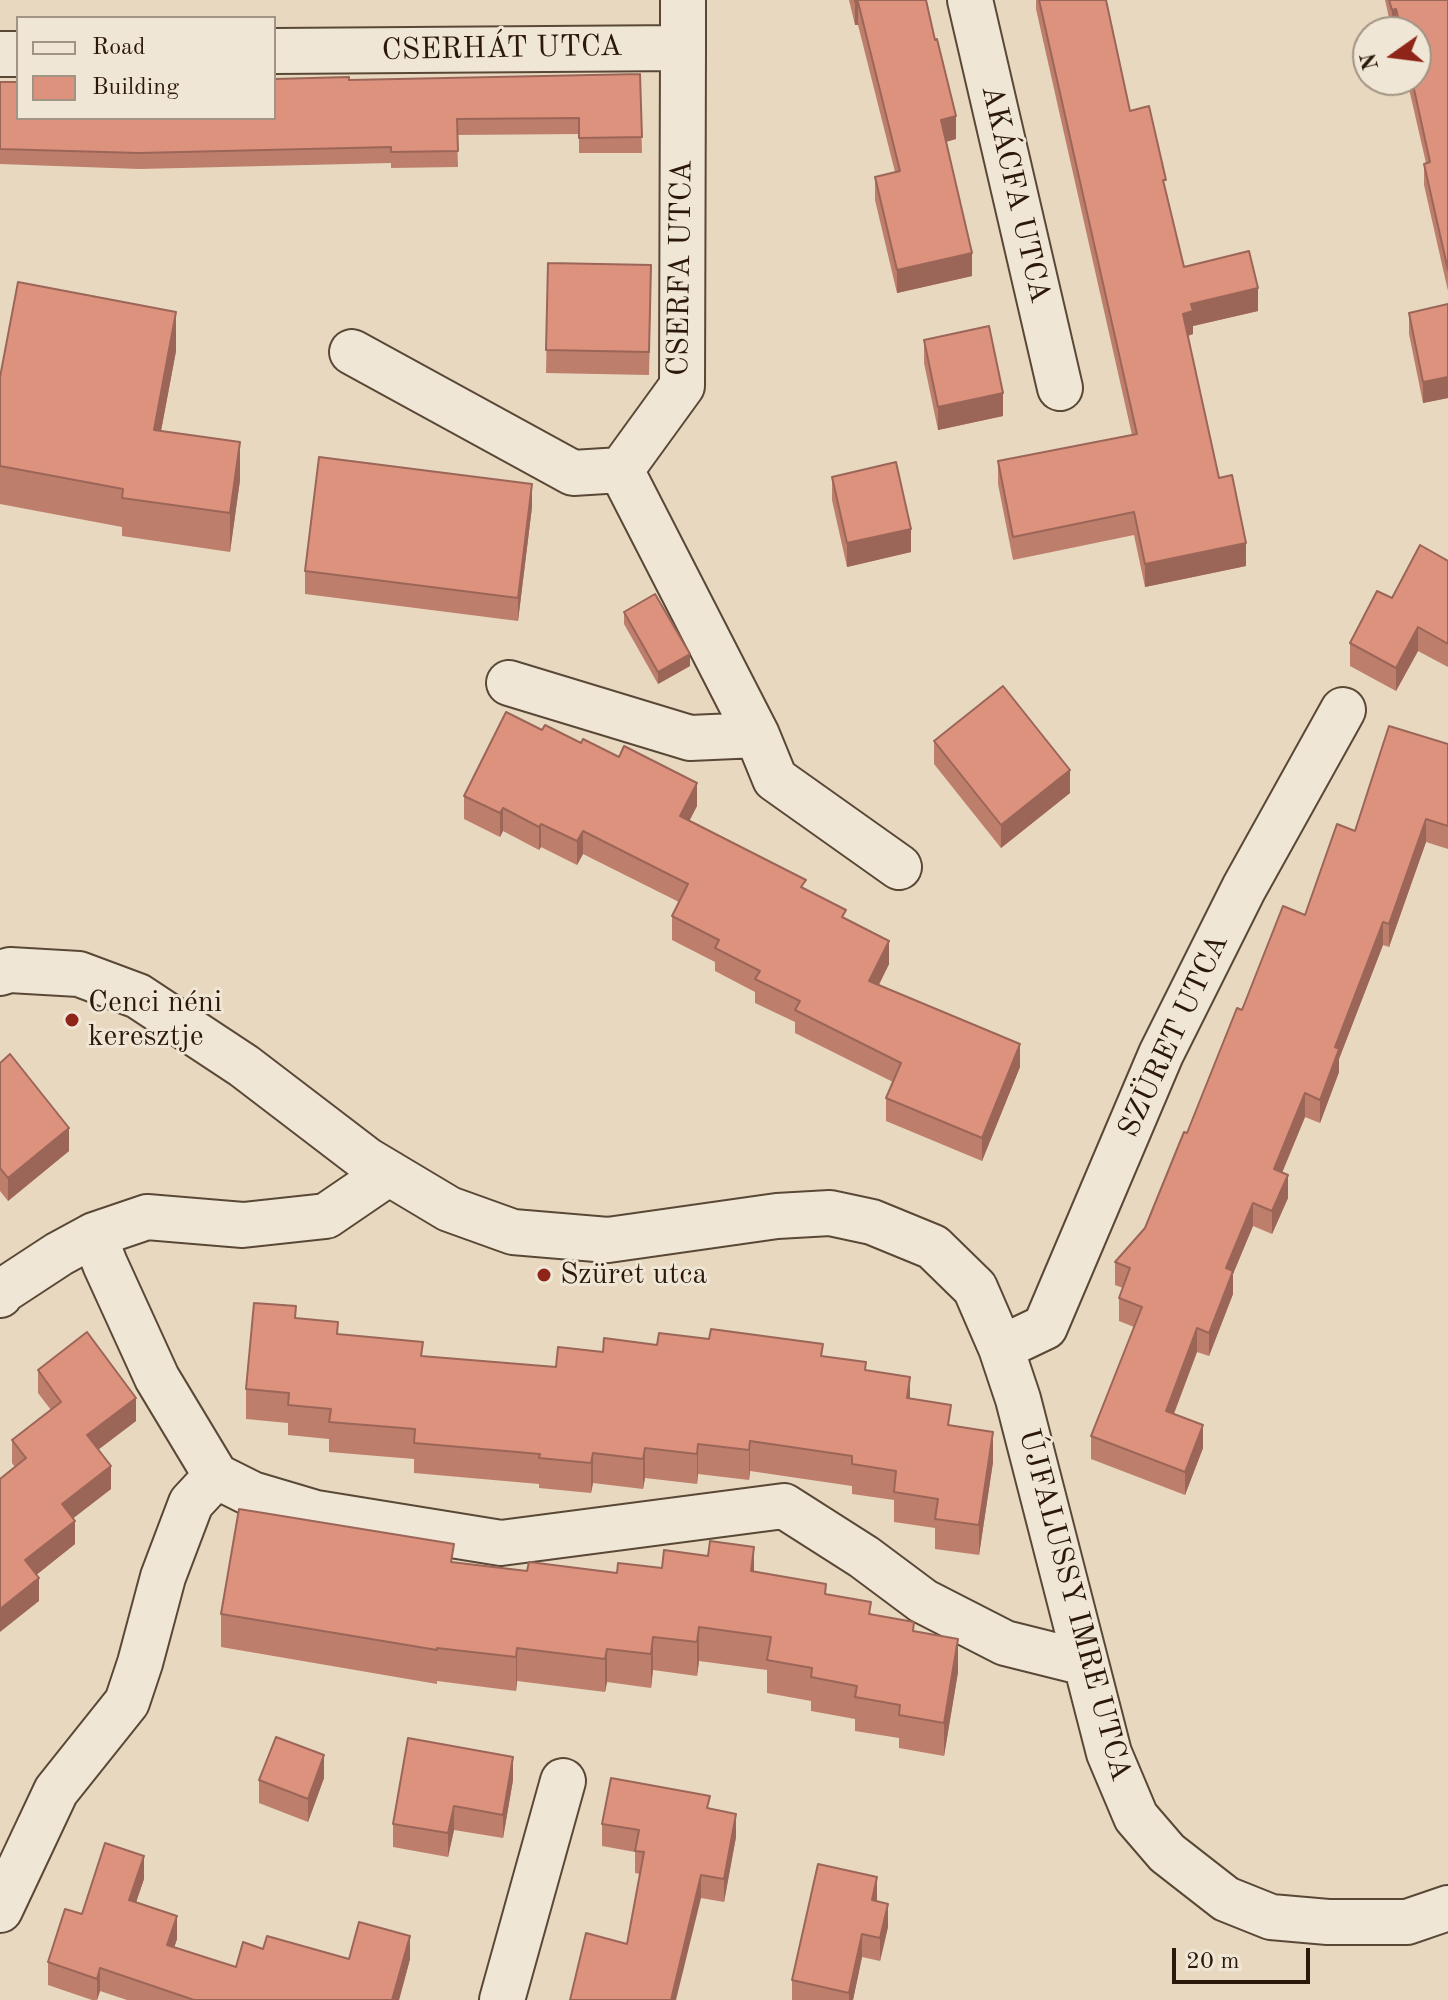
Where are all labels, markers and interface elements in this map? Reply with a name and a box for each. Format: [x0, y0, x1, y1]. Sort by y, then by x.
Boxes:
legend [16, 16, 276, 120]
north arrow [1352, 16, 1432, 96]
street label: CSERHÁT UTCA [381, 29, 623, 69]
text: Road [92, 36, 145, 60]
text: N [1358, 51, 1383, 72]
text: Building [92, 76, 179, 100]
street label: AKÁCFA UTCA [972, 82, 1058, 306]
street label: CSERFA UTCA [661, 160, 701, 376]
street label: SZÜRET UTCA [1111, 929, 1237, 1143]
place label: Cenci néni keresztje [88, 985, 222, 1056]
marker: Cenci néni keresztje [63, 1011, 81, 1029]
place label: Szüret utca [560, 1257, 707, 1293]
marker: Szüret utca [535, 1266, 553, 1284]
street label: ÚJFALUSSY IMRE UTCA [1010, 1425, 1138, 1785]
scale bar [1176, 1932, 1314, 1982]
text: 20 m [1186, 1950, 1240, 1974]

